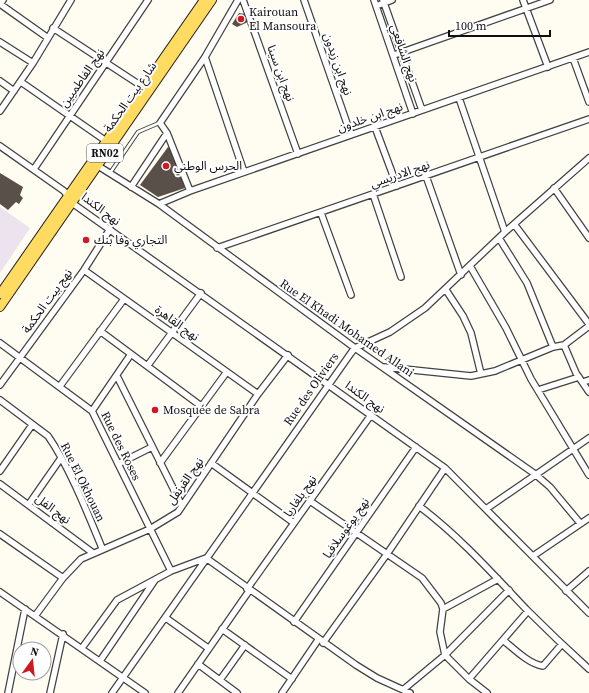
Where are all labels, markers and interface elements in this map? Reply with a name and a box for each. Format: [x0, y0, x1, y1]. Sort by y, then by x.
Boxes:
place label: Kairouan El Mansoura [249, 4, 317, 34]
scale bar [449, 12, 550, 38]
marker: Kairouan El Mansoura [236, 14, 246, 24]
text: 100 m [455, 18, 487, 34]
street label: نهج الشافعي [385, 22, 421, 85]
street label: نهج ابن زيدون [319, 31, 356, 98]
street label: نهج ابن سينا [262, 43, 299, 104]
street label: نهج الفاطميين [56, 46, 109, 111]
street label: شارع بيت الحكمة [100, 59, 161, 136]
street label: نهج ابن خلدون [335, 98, 405, 137]
road number: RN02 [87, 144, 123, 162]
street label: نهج الادريسي [368, 156, 433, 193]
place label: الحرس الوطني [174, 158, 242, 176]
marker: الحرس الوطني [161, 161, 171, 171]
street label: نهج الكندا [77, 189, 124, 230]
place label: التجاري وفا بنك [94, 232, 167, 250]
marker: التجاري وفا بنك [81, 235, 91, 245]
street label: نهج بيت الحكمة [18, 266, 77, 337]
street label: Rue El Khadi Mohamed Allani [277, 275, 418, 381]
street label: نهج القاهرة [151, 301, 202, 345]
street label: Rue des Oliviers [280, 349, 342, 429]
street label: نهج الكندا [341, 377, 388, 418]
place label: Mosquée de Sabra [163, 402, 261, 418]
marker: Mosquée de Sabra [150, 405, 160, 415]
street label: Rue des Roses [97, 409, 145, 483]
street label: Rue El Okhouan [57, 440, 109, 524]
street label: نهج القرنفل [163, 454, 208, 508]
street label: نهج بلغاريا [280, 472, 321, 521]
street label: نهج الفل [31, 490, 74, 528]
street label: نهج يوغوسلافيا [319, 494, 374, 562]
north arrow [12, 641, 52, 681]
text: N [29, 644, 40, 660]

